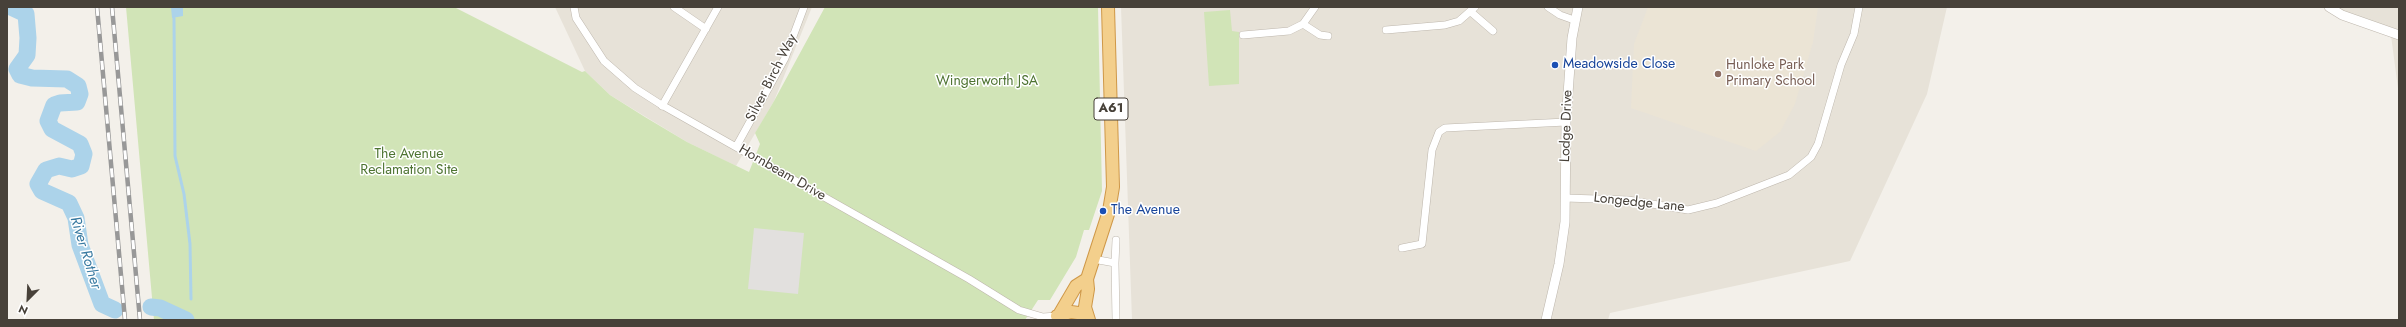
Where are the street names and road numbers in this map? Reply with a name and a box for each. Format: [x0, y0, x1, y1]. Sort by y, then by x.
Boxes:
street label: Silver Birch Way [743, 31, 801, 125]
street label: Lodge Drive [1557, 90, 1577, 162]
road number: A61 [1094, 98, 1128, 120]
street label: Hornbeam Drive [735, 141, 829, 205]
street label: Longedge Lane [1593, 190, 1685, 216]

